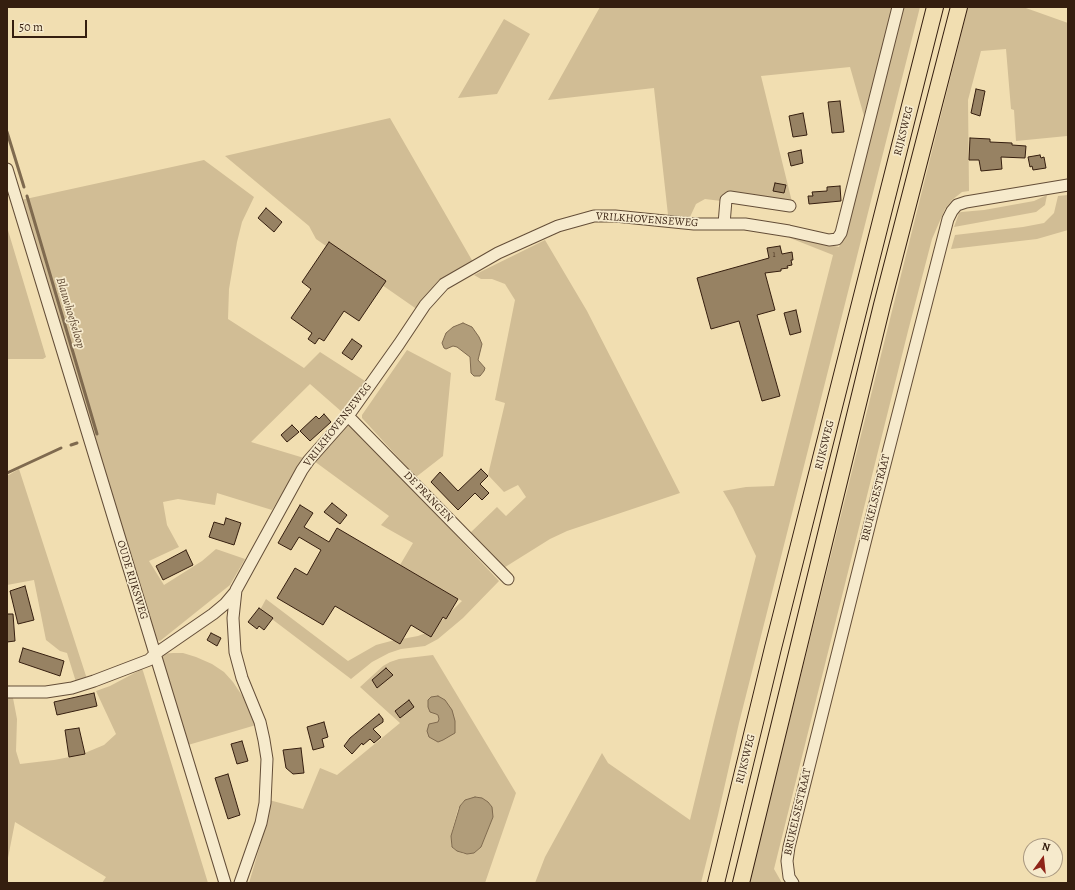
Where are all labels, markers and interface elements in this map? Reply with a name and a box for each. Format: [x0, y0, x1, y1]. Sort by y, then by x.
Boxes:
scale bar [14, 12, 89, 38]
text: 50 m [19, 19, 43, 35]
street label: RIJKSWEG [891, 105, 917, 157]
street label: VRILKHOVENSEWEG [595, 210, 699, 230]
house number: 1 [772, 250, 776, 260]
water label: Blauwhoefseloop [52, 276, 88, 350]
street label: VRILKHOVENSEWEG [301, 381, 375, 469]
street label: RIJKSWEG [812, 419, 838, 471]
street label: BRUKELSESTRAAT [859, 453, 893, 543]
street label: DE PRANGEN [401, 469, 455, 525]
street label: OUDE RIJKSWEG [114, 539, 150, 621]
street label: RIJKSWEG [733, 733, 759, 785]
street label: BRUKELSESTRAAT [782, 767, 814, 857]
north arrow [1023, 838, 1063, 878]
text: N [1040, 839, 1052, 855]

